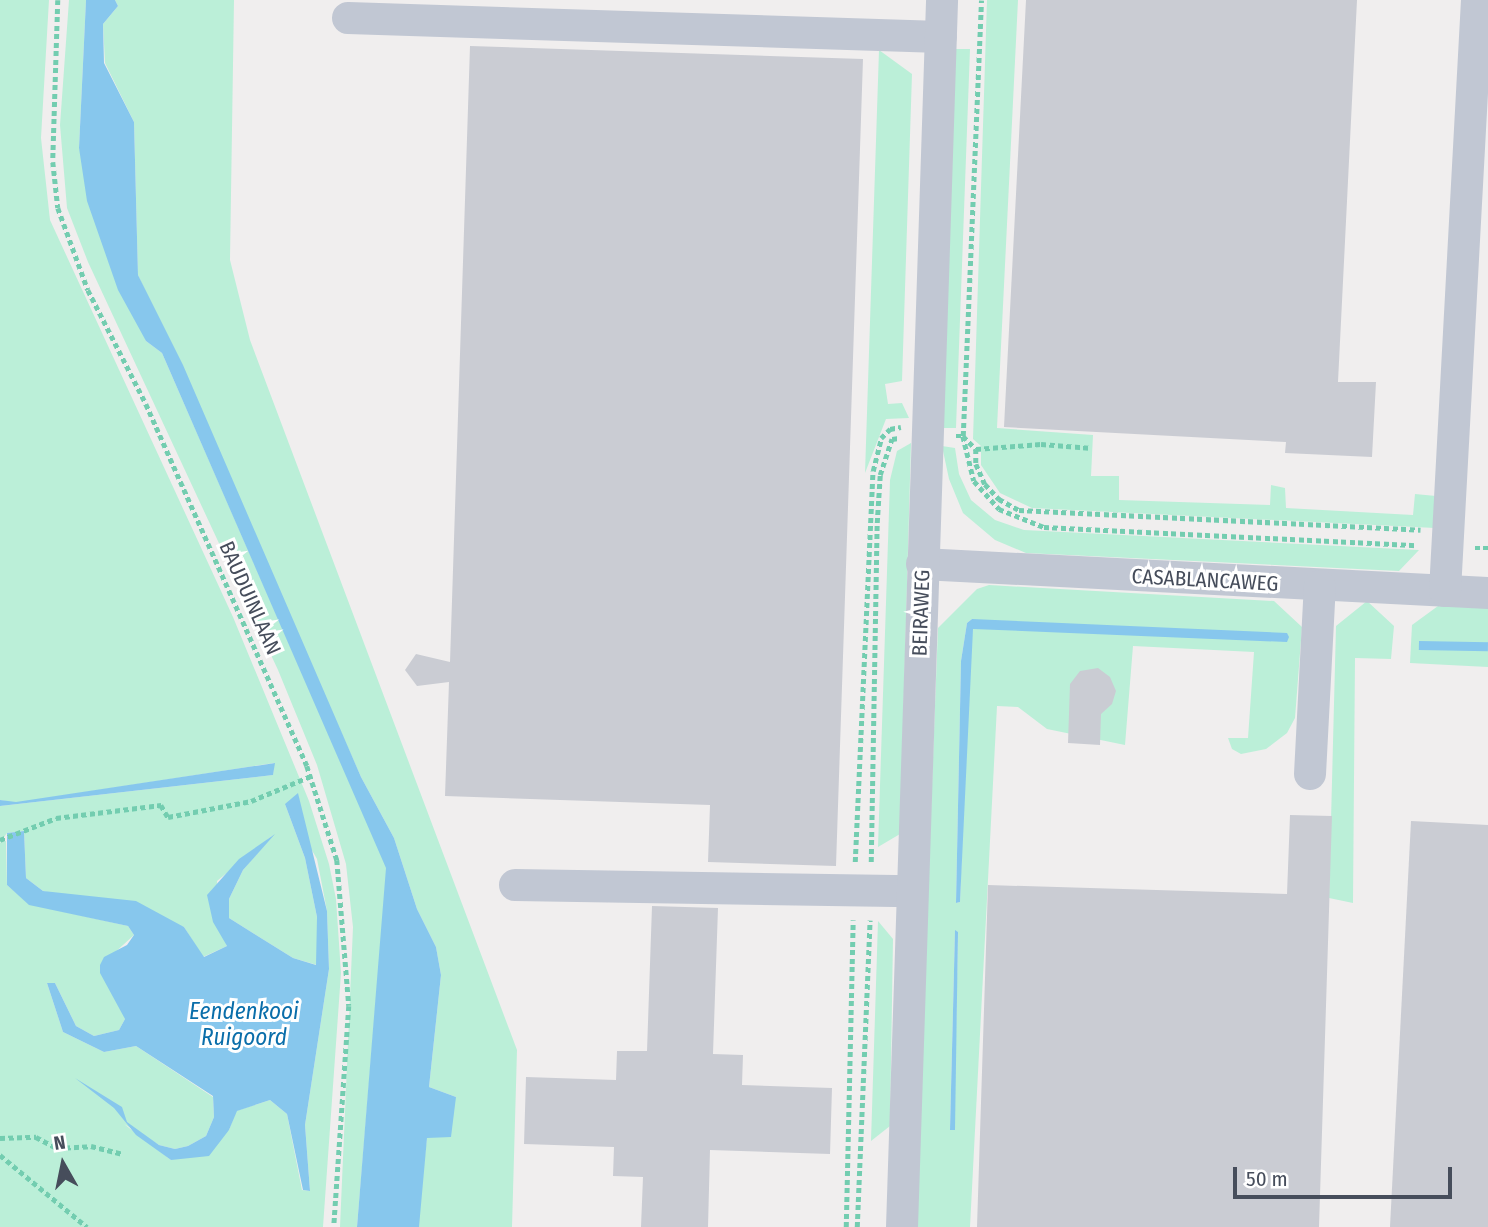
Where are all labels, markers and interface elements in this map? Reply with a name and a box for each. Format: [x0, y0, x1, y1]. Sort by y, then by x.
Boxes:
street label: BAUDUINLAAN [214, 537, 286, 659]
street label: CASABLANCAWEG [1131, 564, 1279, 596]
street label: BEIRAWEG [907, 569, 935, 657]
water label: Eendenkooi Ruigoord [189, 997, 299, 1051]
north arrow [28, 1129, 98, 1199]
text: N [52, 1131, 67, 1155]
scale bar [1236, 1154, 1455, 1198]
text: 50 m [1246, 1166, 1288, 1192]

